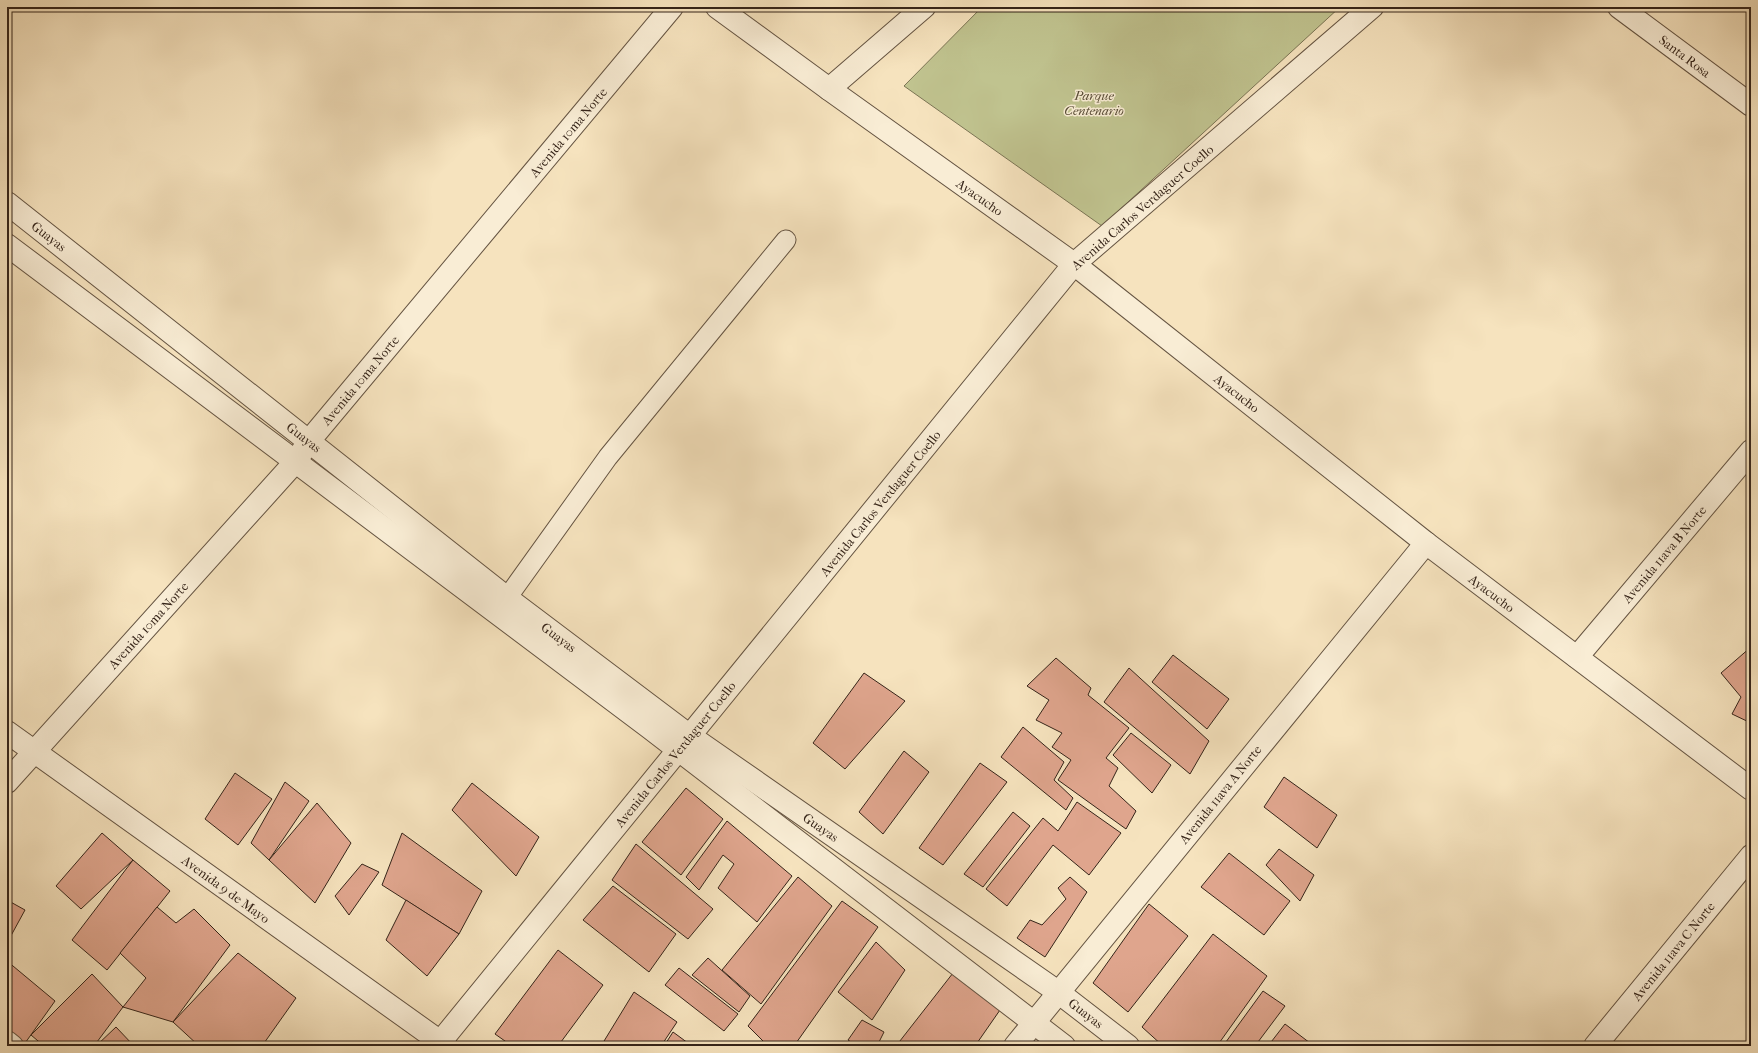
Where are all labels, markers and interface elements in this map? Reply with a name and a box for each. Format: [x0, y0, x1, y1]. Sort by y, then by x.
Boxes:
street label: Santa Rosa [1656, 32, 1714, 81]
street label: Avenida 10ma Norte [526, 84, 611, 181]
park label: Parque Centenario [1064, 88, 1124, 118]
street label: Avenida Carlos Verdaguer Coello [1068, 141, 1217, 274]
street label: Ayacucho [953, 175, 1006, 219]
street label: Guayas [28, 218, 69, 255]
street label: Avenida 10ma Norte [318, 332, 403, 429]
street label: Ayacucho [1210, 370, 1263, 416]
street label: Guayas [283, 419, 324, 456]
street label: Avenida Carlos Verdaguer Coello [816, 427, 944, 580]
street label: Avenida 11ava B Norte [1619, 502, 1710, 607]
street label: Ayacucho [1465, 571, 1518, 616]
street label: Avenida 10ma Norte [105, 578, 192, 673]
street label: Guayas [538, 619, 579, 656]
street label: Avenida Carlos Verdaguer Coello [611, 678, 739, 831]
street label: Avenida 11ava A Norte [1175, 742, 1265, 847]
street label: Guayas [800, 810, 842, 845]
street label: Avenida 9 de Mayo [178, 852, 273, 927]
street label: Avenida 11ava C Norte [1628, 899, 1718, 1004]
street label: Guayas [1065, 995, 1106, 1032]

